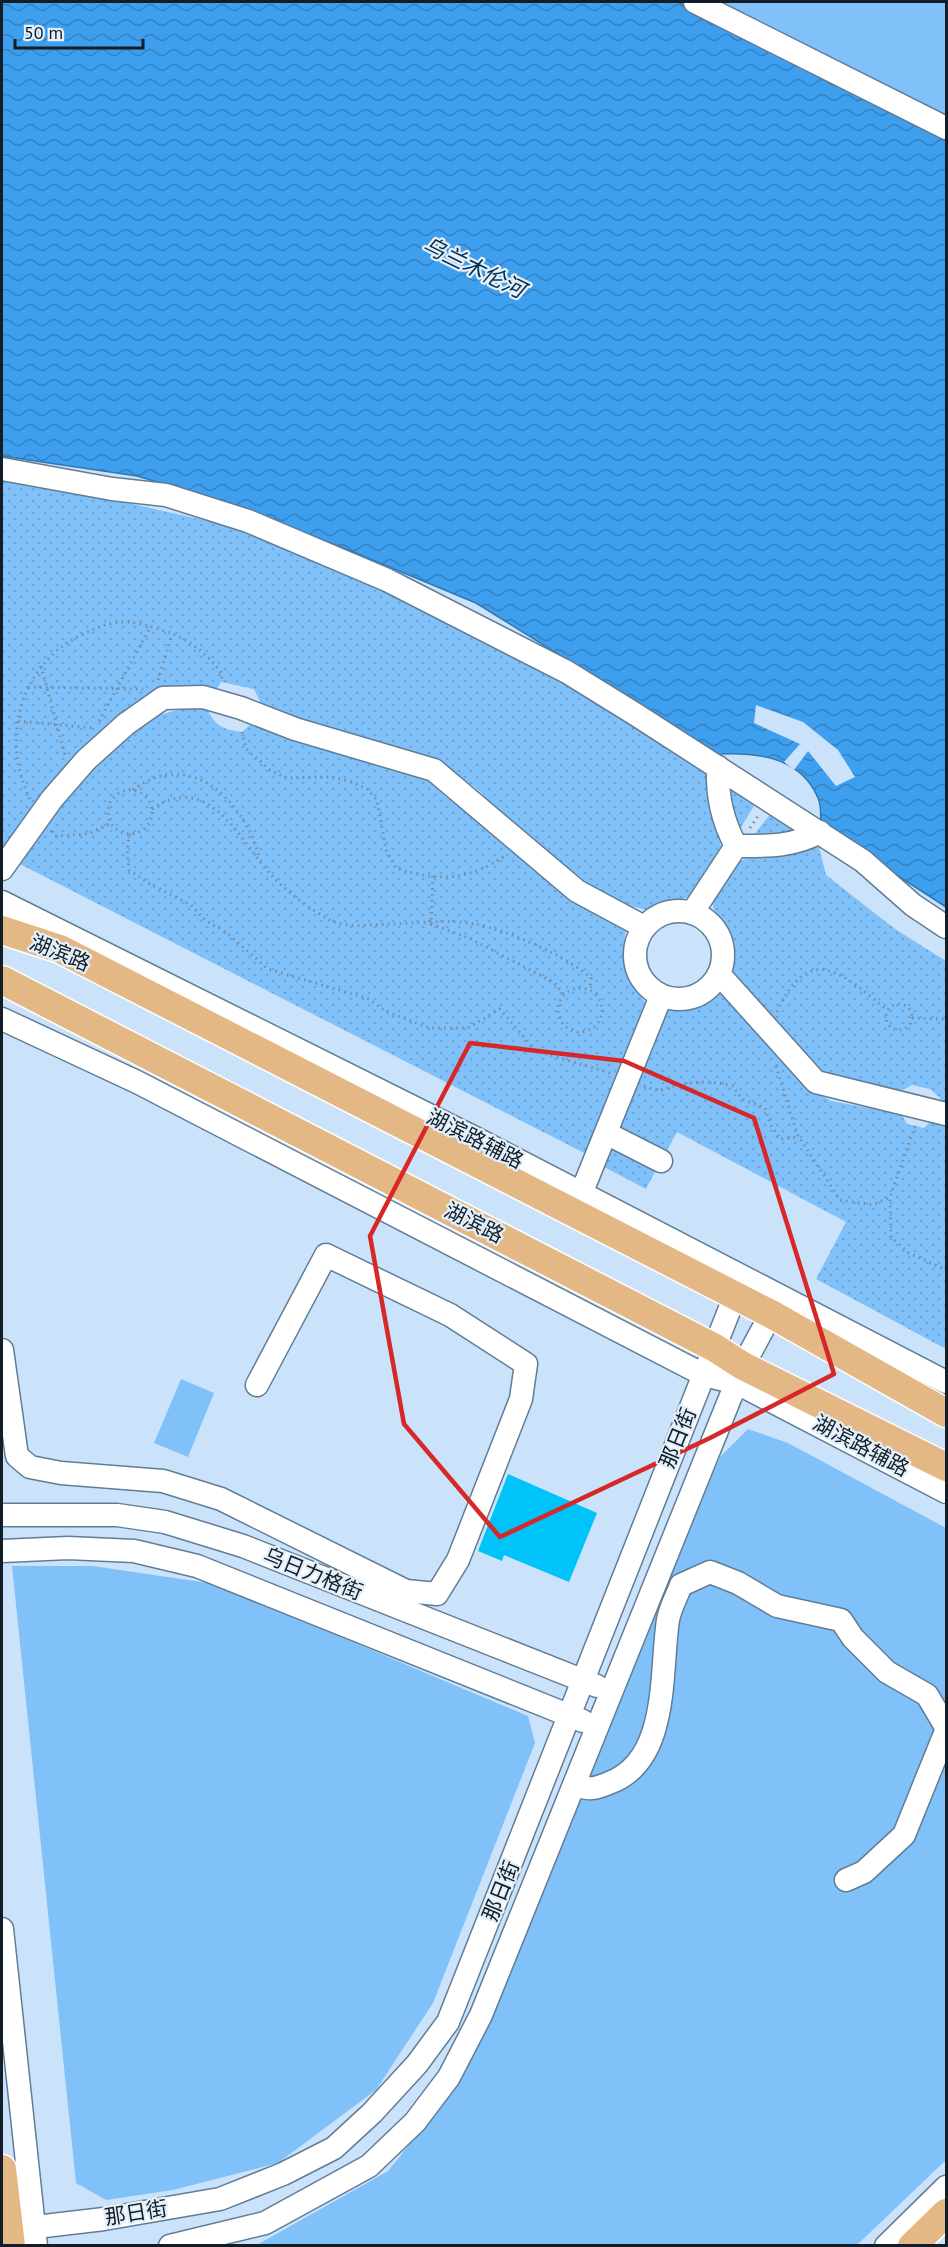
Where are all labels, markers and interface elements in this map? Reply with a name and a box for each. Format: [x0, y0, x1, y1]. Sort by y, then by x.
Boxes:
scale bar [15, 12, 142, 50]
text: 50 m [24, 21, 63, 44]
water label: 乌兰木伦河 [418, 230, 533, 305]
street label: 湖滨路 [26, 928, 94, 977]
street label: 湖滨路辅路 [422, 1103, 528, 1174]
street label: 湖滨路 [440, 1196, 508, 1249]
street label: 那日街 [653, 1404, 702, 1472]
street label: 湖滨路辅路 [809, 1409, 914, 1482]
street label: 乌日力格街 [259, 1541, 367, 1606]
street label: 那日街 [476, 1857, 525, 1925]
street label: 那日街 [103, 2194, 169, 2231]

